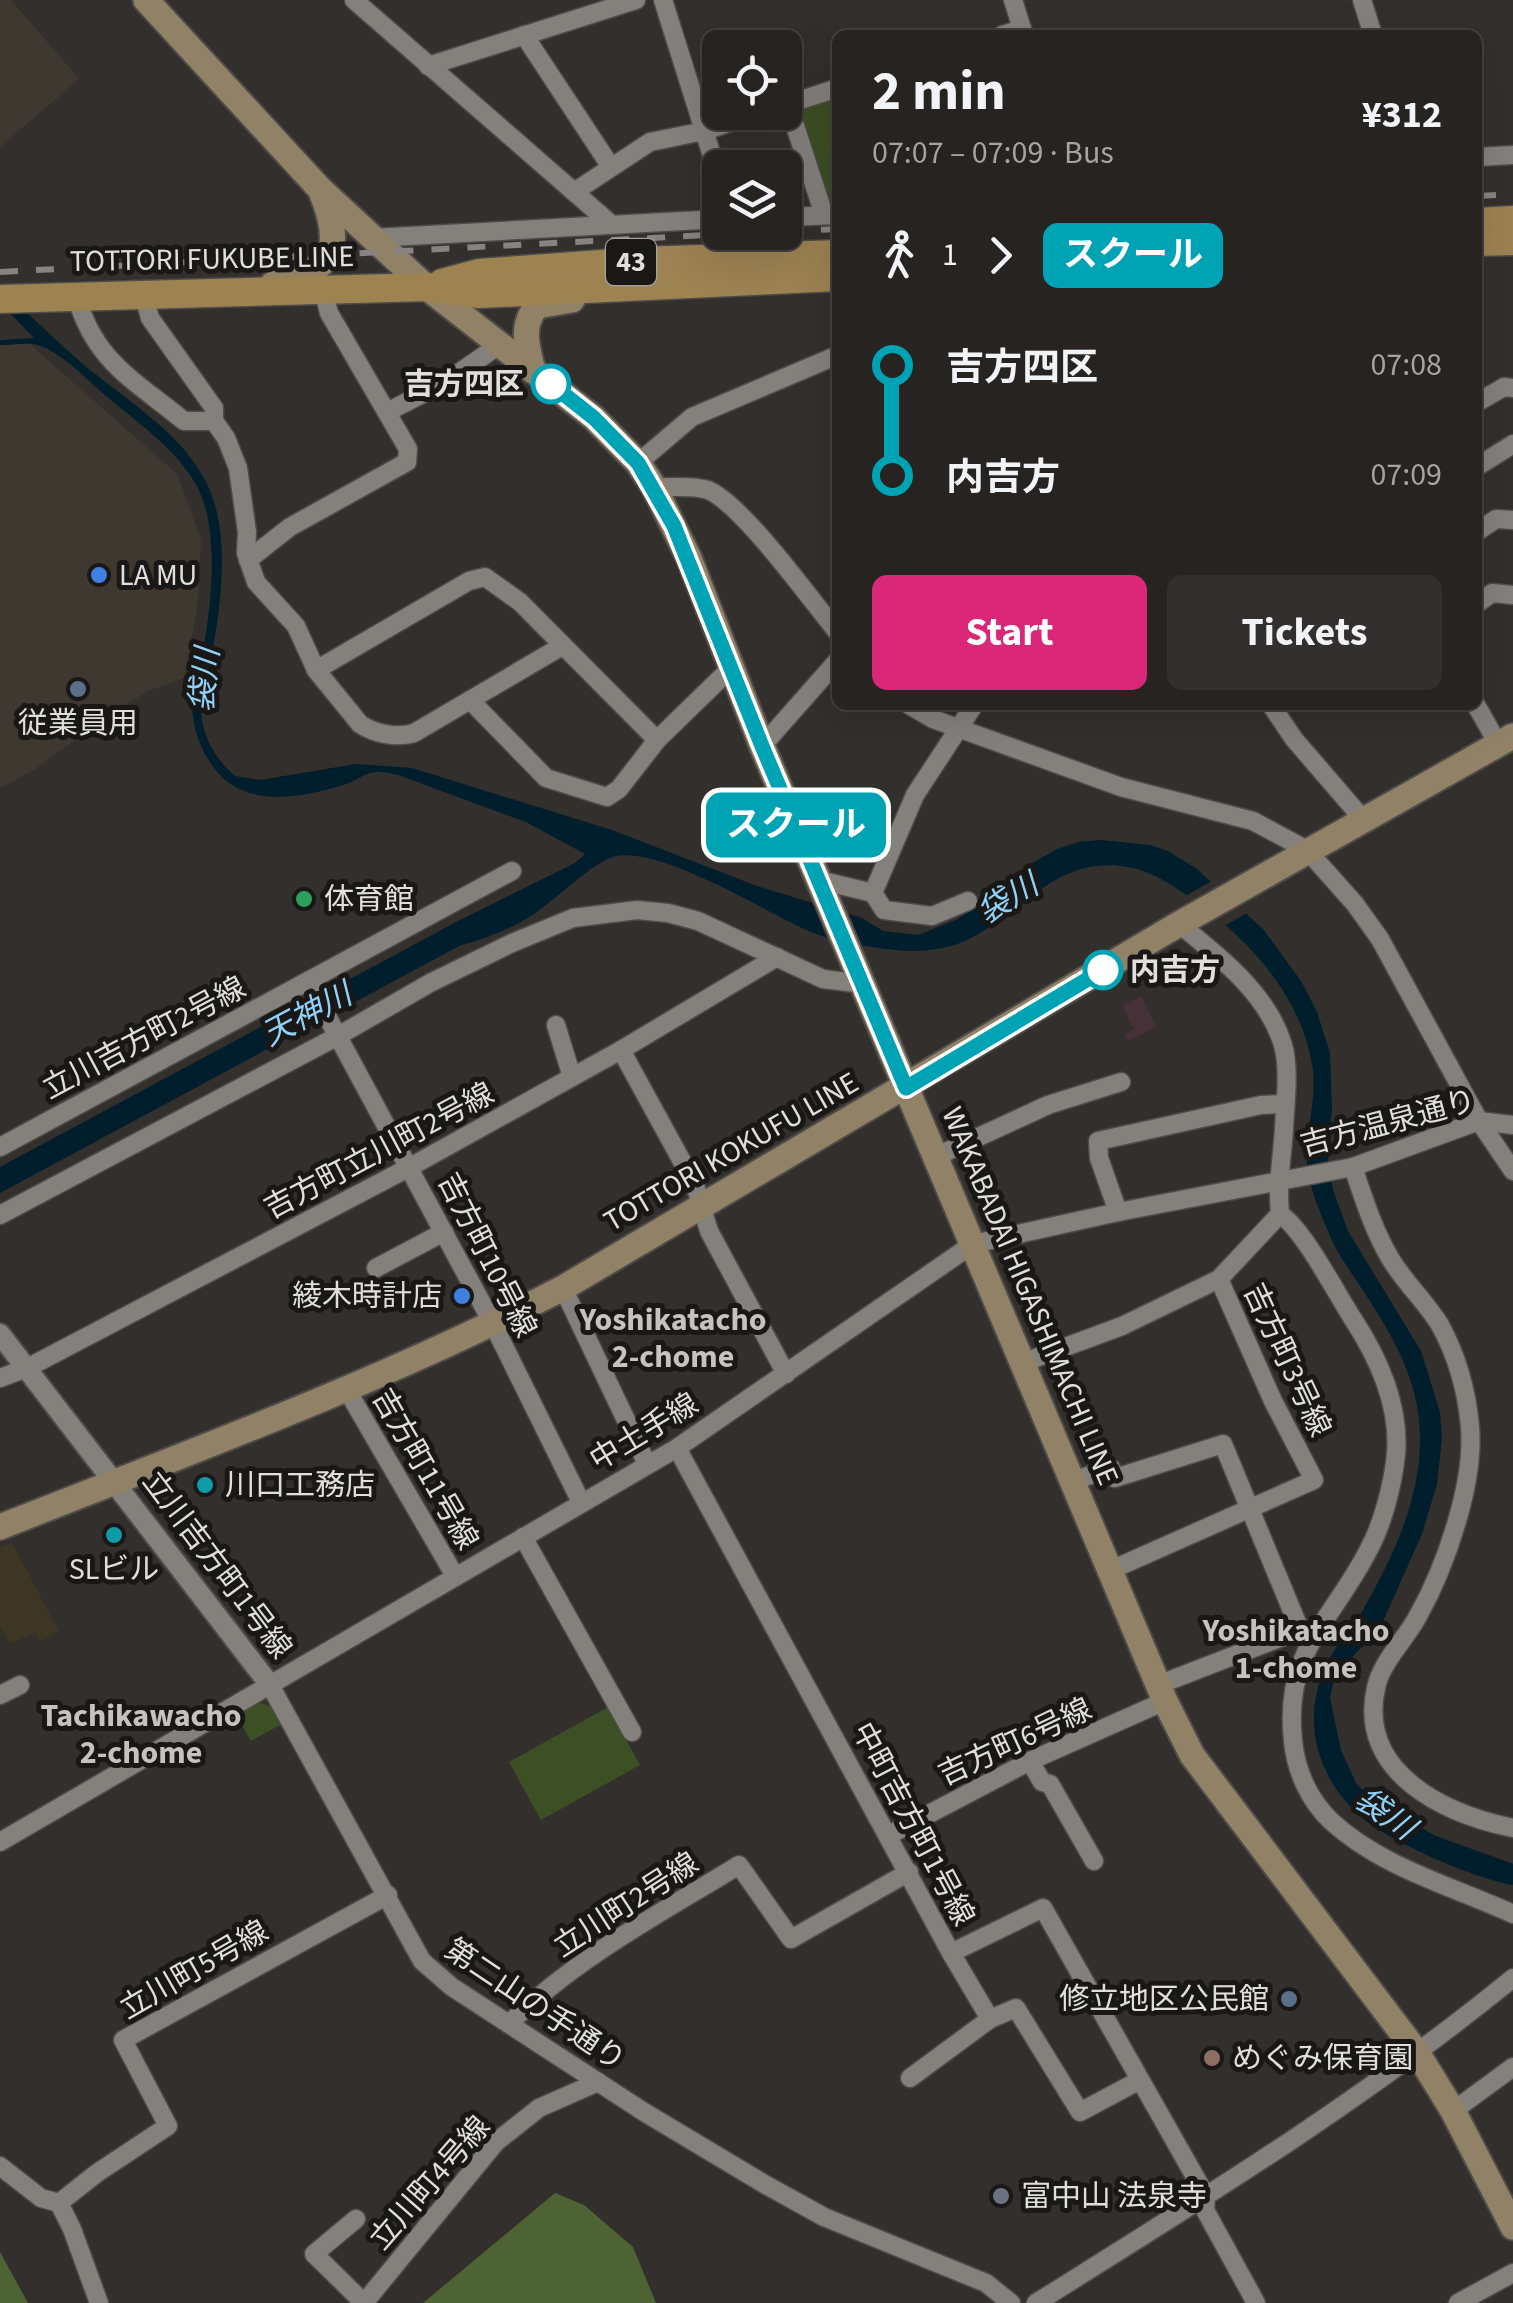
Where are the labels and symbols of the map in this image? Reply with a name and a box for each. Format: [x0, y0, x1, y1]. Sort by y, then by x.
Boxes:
street label: TOTTORI FUKUBE LINE [69, 235, 355, 283]
road number: 43 [606, 239, 656, 285]
place label: 吉方四区 [404, 363, 524, 406]
marker: 吉方四区 [532, 365, 570, 403]
place label: LA MU [119, 554, 197, 597]
marker: LA MU [88, 564, 110, 586]
water label: 袋川 [179, 643, 232, 714]
marker: 従業員用 [67, 678, 89, 700]
place label: 従業員用 [18, 702, 138, 745]
line badge: スクール [726, 792, 866, 858]
water label: 袋川 [969, 861, 1050, 935]
place label: 体育館 [324, 878, 414, 921]
marker: 体育館 [293, 888, 315, 910]
place label: 内吉方 [1130, 949, 1220, 992]
marker: 内吉方 [1084, 951, 1122, 989]
street label: 立川吉方町2号線 [35, 966, 253, 1110]
water label: 天神川 [254, 971, 363, 1058]
street label: TOTTORI KOKUFU LINE [596, 1061, 866, 1243]
street label: 吉方町立川町2号線 [256, 1072, 502, 1230]
street label: 吉方温泉通り [1296, 1079, 1480, 1167]
street label: WAKABADAI HIGASHIMACHI LINE [931, 1100, 1129, 1492]
street label: 吉方町10号線 [427, 1165, 547, 1345]
place label: 綾木時計店 [292, 1275, 442, 1318]
street label: 吉方町3号線 [1233, 1276, 1341, 1444]
marker: 綾木時計店 [451, 1285, 473, 1307]
district label: Yoshikatacho 2-chome [579, 1297, 766, 1380]
street label: 吉方町11号線 [361, 1380, 489, 1558]
street label: 中土手線 [581, 1383, 707, 1481]
street label: 立川吉方町1号線 [132, 1462, 302, 1668]
place label: 川口工務店 [225, 1464, 375, 1507]
marker: 川口工務店 [194, 1474, 216, 1496]
marker: SLビル [103, 1524, 125, 1546]
place label: SLビル [69, 1548, 159, 1591]
district label: Yoshikatacho 1-chome [1202, 1608, 1389, 1691]
street label: 吉方町6号線 [931, 1688, 1099, 1796]
district label: Tachikawacho 2-chome [40, 1693, 242, 1776]
street label: 中町吉方町1号線 [841, 1715, 985, 1933]
water label: 袋川 [1346, 1777, 1427, 1853]
street label: 立川町2号線 [545, 1842, 707, 1968]
street label: 立川町5号線 [112, 1910, 276, 2030]
street label: 第二山の手通り [436, 1928, 634, 2082]
place label: 修立地区公民館 [1059, 1978, 1269, 2021]
marker: 修立地区公民館 [1278, 1988, 1300, 2010]
place label: めぐみ保育園 [1232, 2037, 1413, 2080]
marker: めぐみ保育園 [1201, 2047, 1223, 2069]
street label: 立川町4号線 [360, 2107, 500, 2259]
place label: 富中山 法泉寺 [1021, 2175, 1207, 2218]
marker: 富中山 法泉寺 [990, 2185, 1012, 2207]

